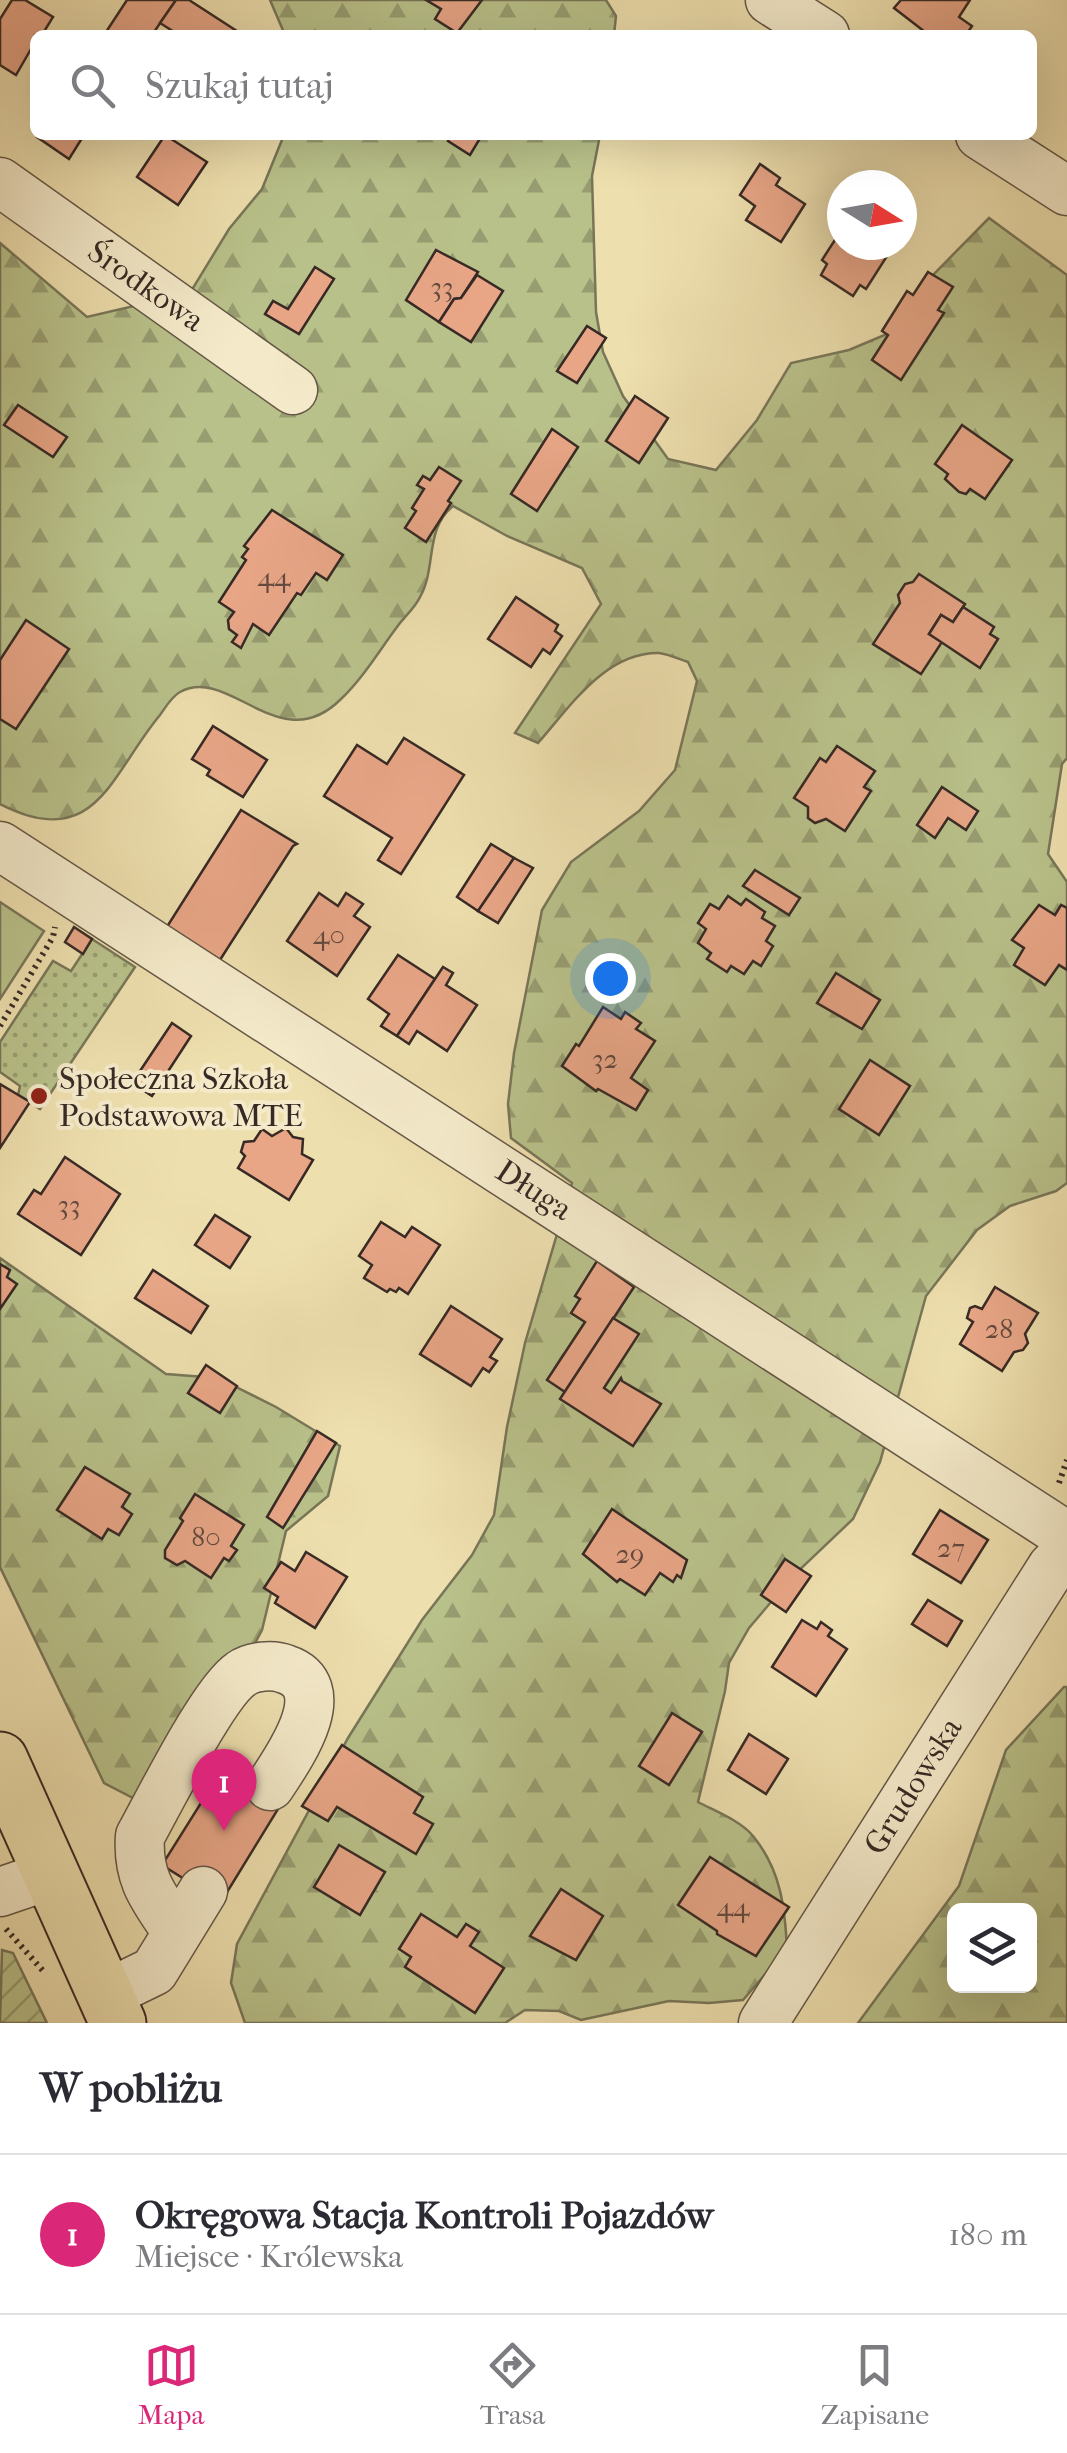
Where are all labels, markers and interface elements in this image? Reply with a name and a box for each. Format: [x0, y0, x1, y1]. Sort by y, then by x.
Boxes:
search box [30, 30, 1037, 140]
icon: search [65, 58, 120, 113]
text: Szukaj tutaj [145, 63, 334, 108]
north arrow [827, 170, 917, 260]
street label: Środkowa [81, 233, 212, 340]
house number: 33 [431, 270, 453, 303]
house number: 44 [257, 560, 292, 593]
house number: 40 [313, 918, 345, 951]
your location [585, 953, 636, 1004]
house number: 32 [592, 1042, 618, 1075]
place label: Społeczna Szkoła Podstawowa MTE [59, 1060, 303, 1134]
marker: Społeczna Szkoła Podstawowa MTE [28, 1085, 50, 1107]
street label: Długa [489, 1152, 580, 1229]
house number: 33 [58, 1188, 80, 1221]
house number: 28 [985, 1312, 1013, 1345]
house number: 80 [191, 1520, 221, 1553]
house number: 27 [937, 1531, 965, 1564]
house number: 29 [615, 1537, 645, 1570]
street label: Grudowska [856, 1710, 970, 1861]
pin: 1 [192, 1748, 256, 1831]
house number: 44 [716, 1890, 751, 1923]
map controls [947, 1903, 1037, 1993]
button: layers [947, 1903, 1037, 1993]
text: W pobliżu [40, 2064, 222, 2113]
text: Okręgowa Stacja Kontroli Pojazdów [135, 2193, 714, 2238]
text: 1 [67, 2216, 78, 2253]
text: 180 m [948, 2216, 1027, 2253]
text: Miejsce · Królewska [135, 2238, 403, 2275]
tab: Mapa [138, 2338, 205, 2431]
tab: Trasa [480, 2338, 545, 2431]
tab: Zapisane [821, 2338, 929, 2431]

